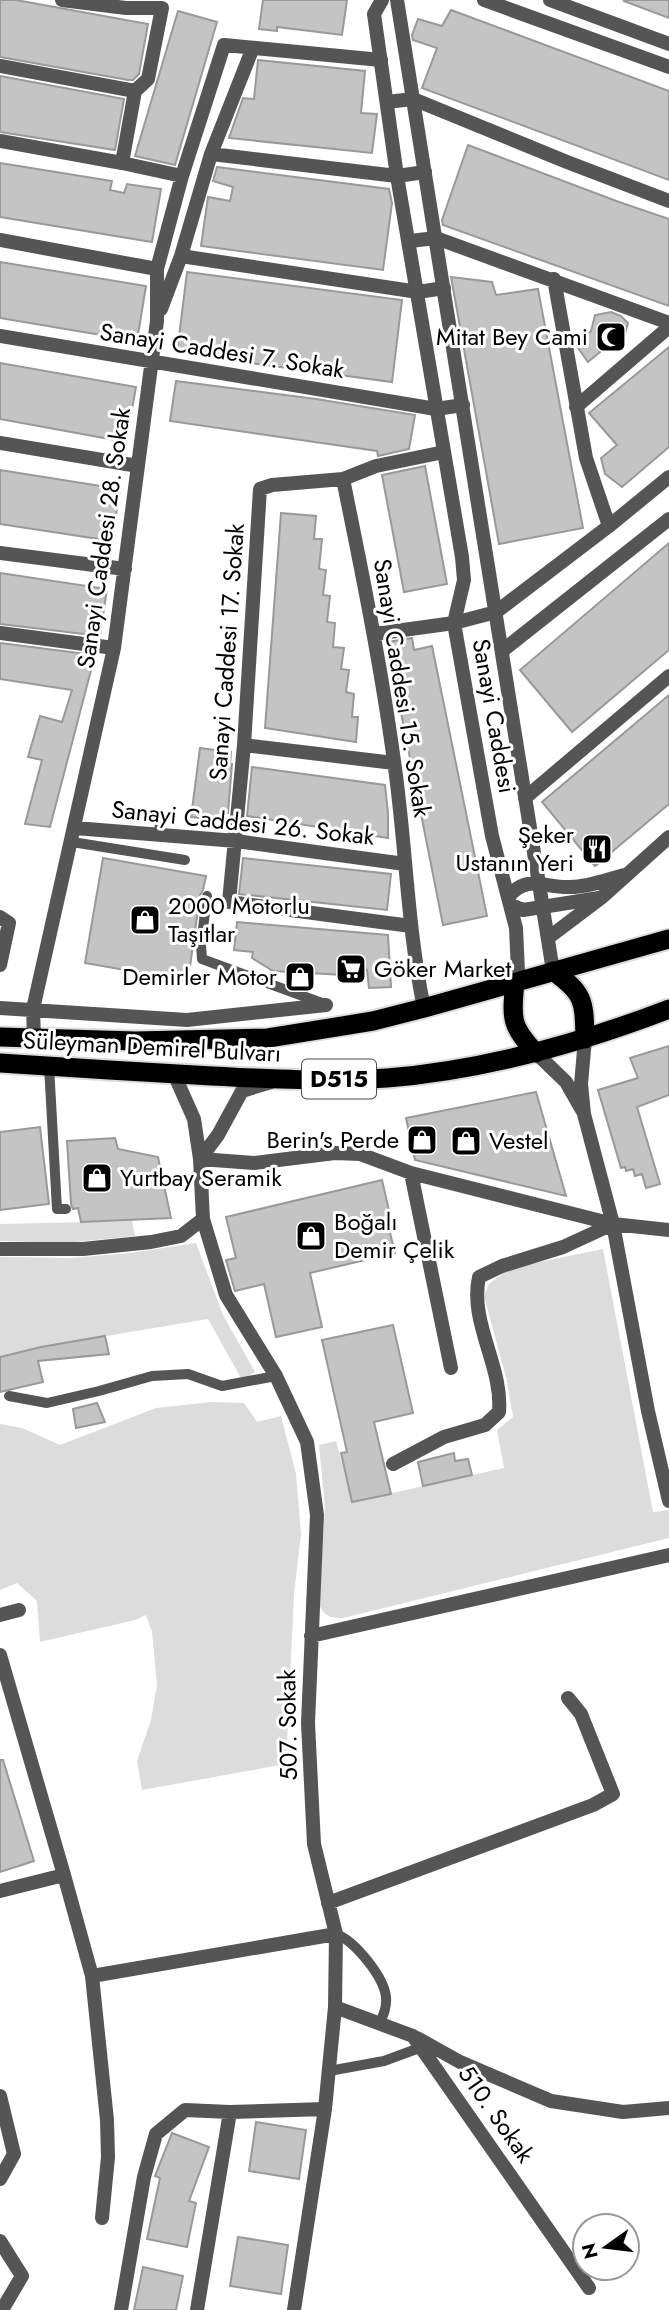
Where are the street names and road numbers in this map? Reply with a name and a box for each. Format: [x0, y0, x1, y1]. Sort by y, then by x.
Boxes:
street label: Sanayi Caddesi 7. Sokak [97, 314, 347, 387]
street label: Sanayi Caddesi 28. Sokak [68, 405, 139, 671]
street label: Sanayi Caddesi 17. Sokak [200, 522, 253, 782]
street label: Sanayi Caddesi 15. Sokak [365, 556, 440, 820]
street label: Sanayi Caddesi [464, 636, 525, 796]
street label: Sanayi Caddesi 26. Sokak [110, 791, 377, 854]
street label: Süleyman Demirel Bulvarı [22, 1022, 282, 1071]
road number: D515 [302, 1060, 376, 1098]
street label: 507. Sokak [269, 1669, 306, 1781]
street label: 510. Sokak [450, 2058, 543, 2170]

